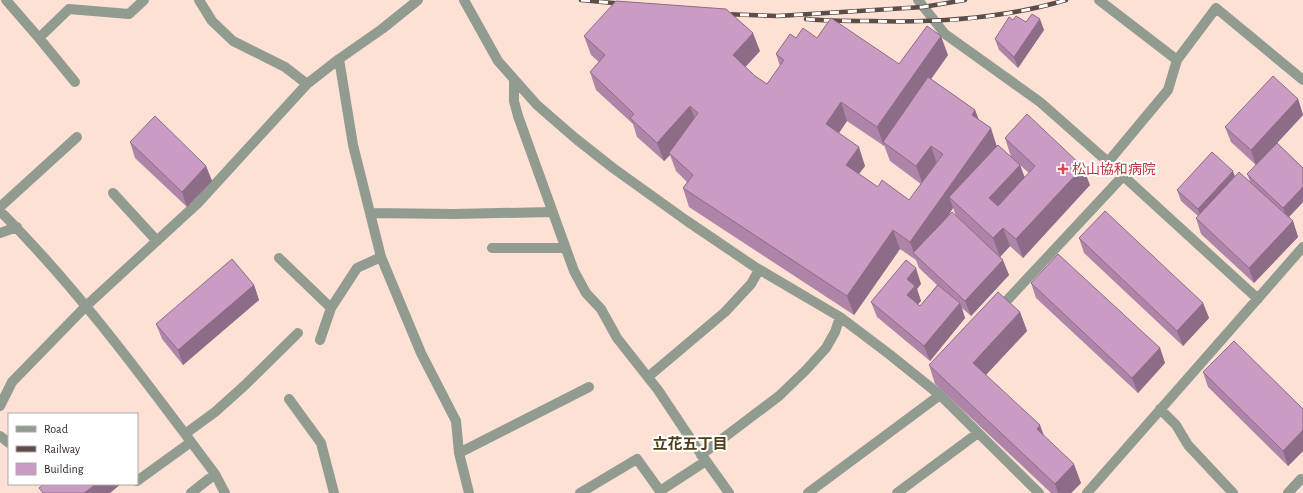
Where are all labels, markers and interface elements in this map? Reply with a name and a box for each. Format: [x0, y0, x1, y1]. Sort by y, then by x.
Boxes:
place label: 松山協和病院 [1072, 161, 1156, 177]
marker: 松山協和病院 [1057, 163, 1069, 175]
legend [8, 413, 138, 485]
text: Road [44, 423, 68, 435]
district label: 立花五丁目 [652, 436, 728, 452]
text: Railway [44, 443, 80, 456]
text: Building [44, 463, 84, 475]

